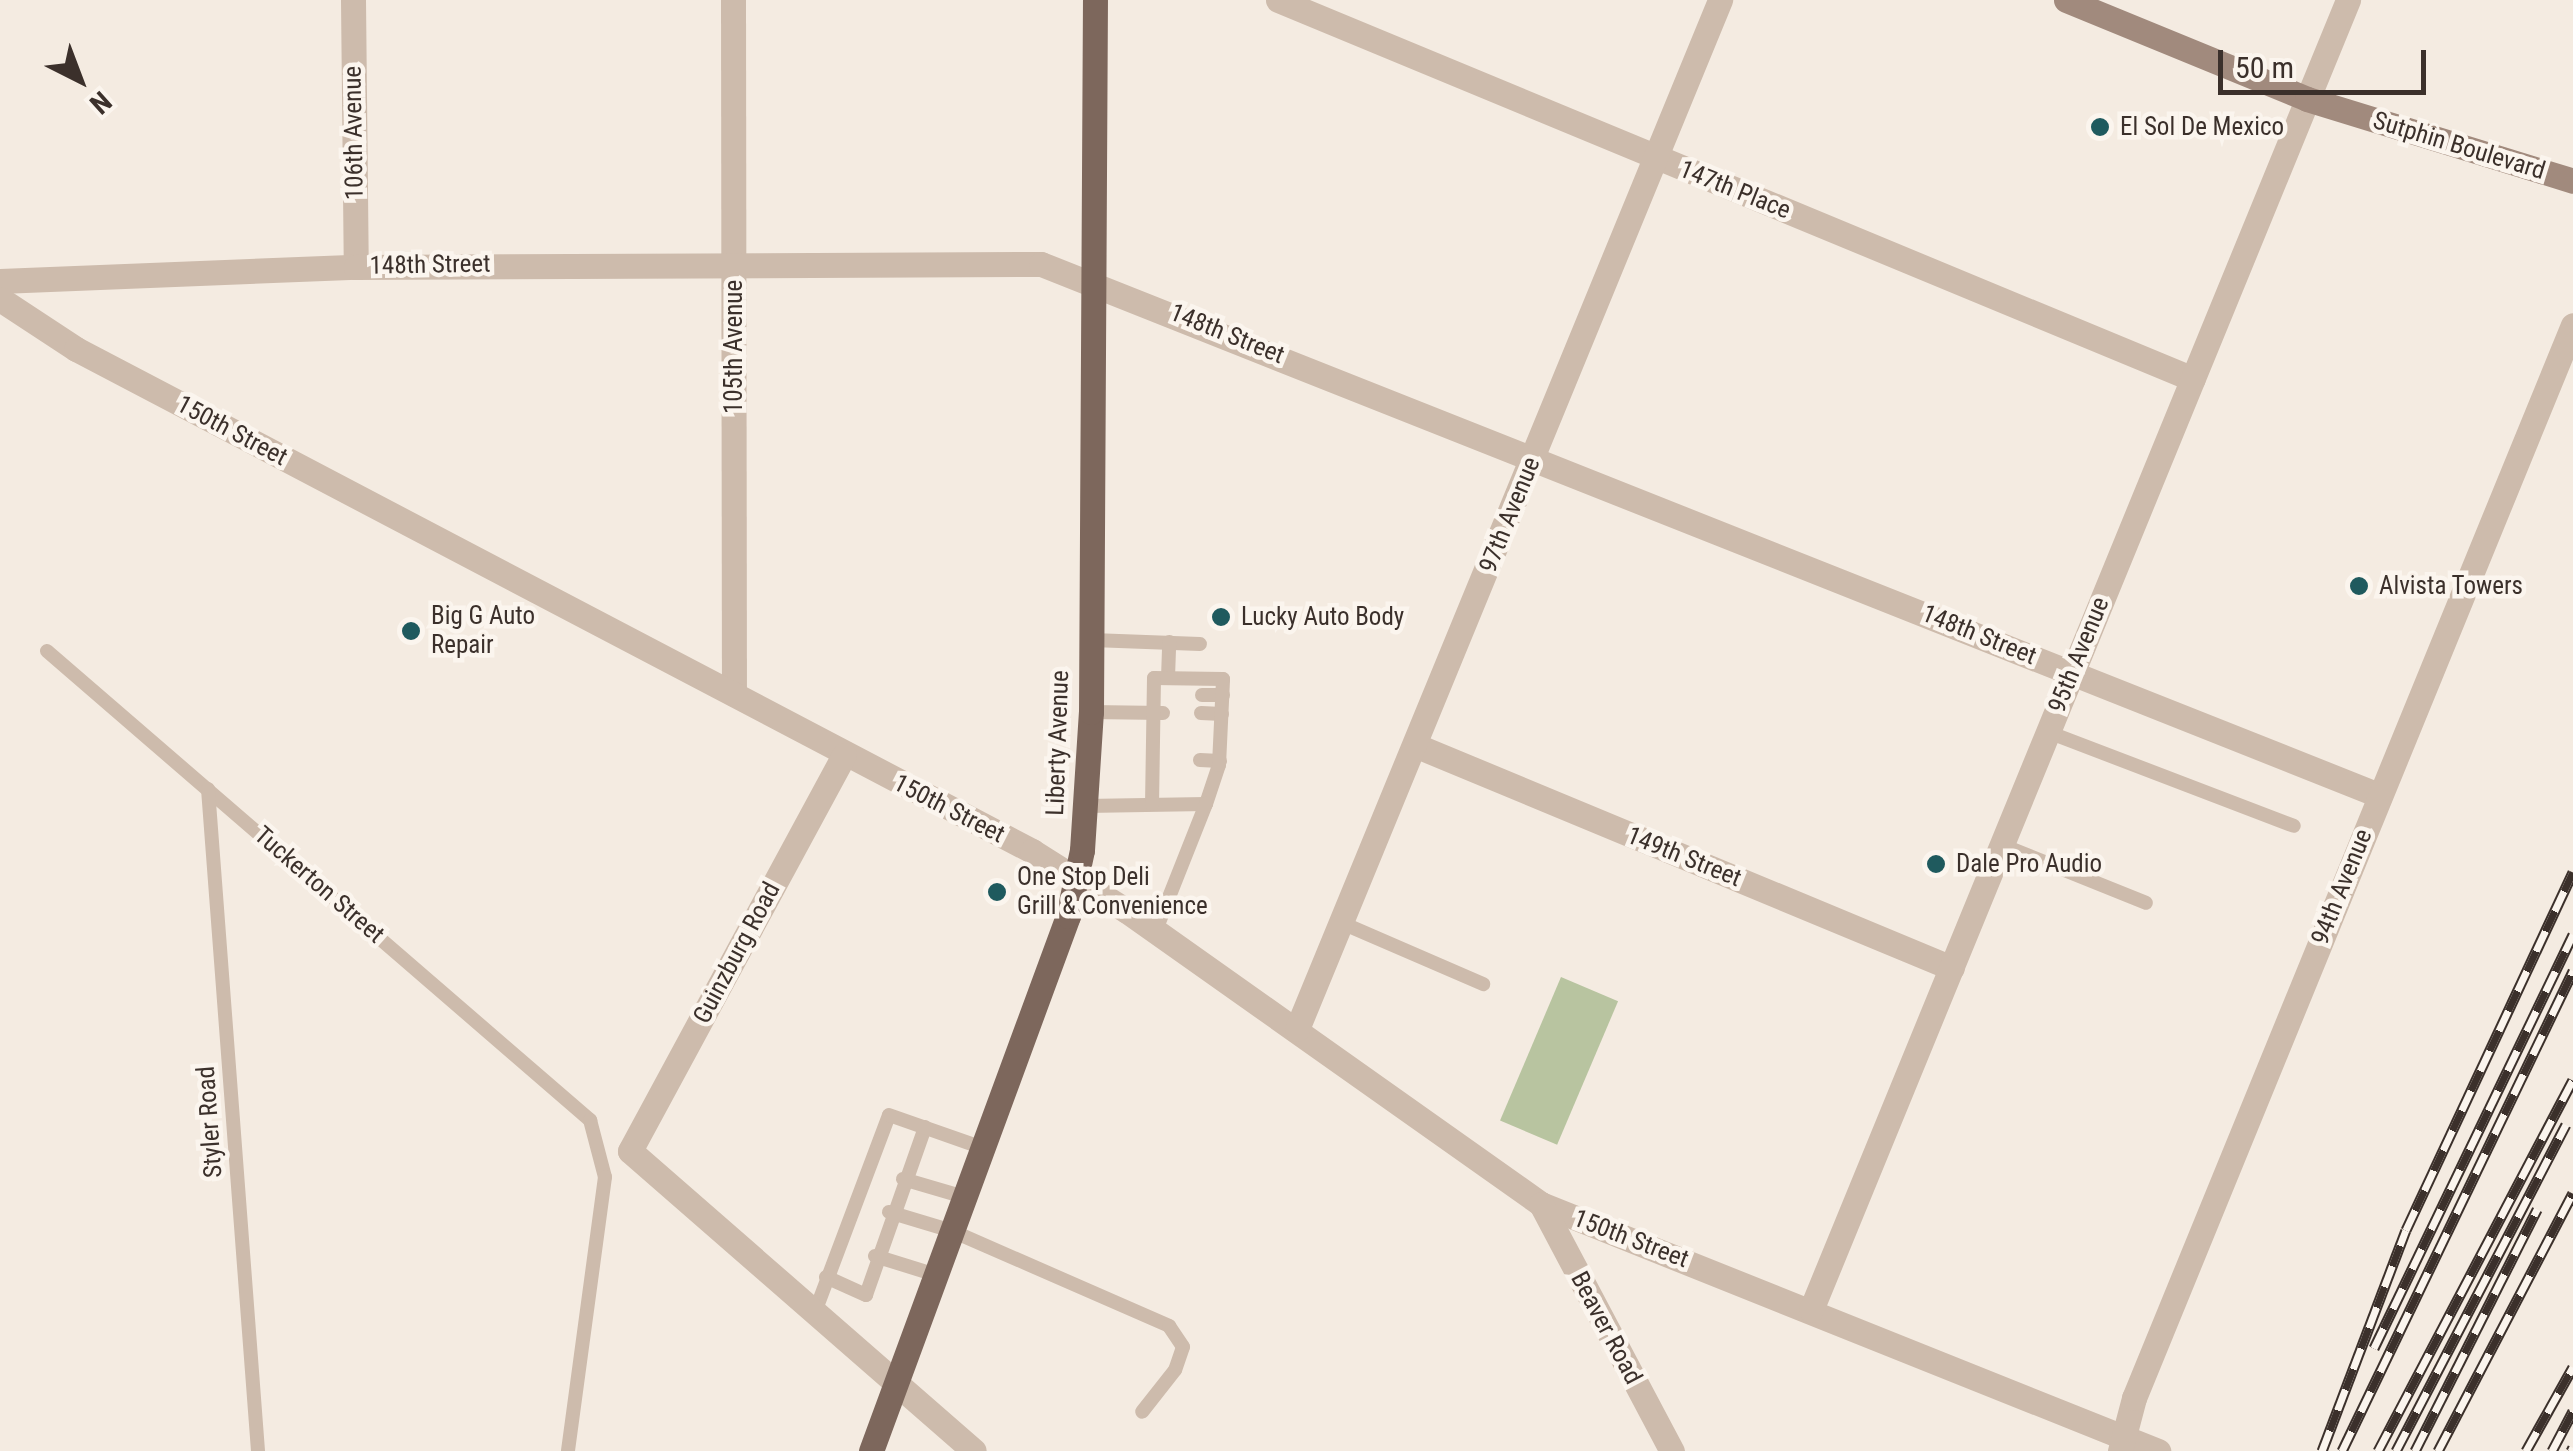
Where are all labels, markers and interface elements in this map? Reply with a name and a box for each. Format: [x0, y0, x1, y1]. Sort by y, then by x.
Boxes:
north arrow [30, 30, 130, 130]
scale bar [2223, 30, 2430, 92]
text: 50 m [2235, 50, 2294, 85]
street label: 106th Avenue [338, 66, 370, 200]
text: N [83, 85, 118, 121]
street label: Sutphin Boulevard [2369, 106, 2549, 186]
place label: El Sol De Mexico [2120, 112, 2284, 142]
marker: El Sol De Mexico [2089, 116, 2111, 138]
street label: 147th Place [1675, 154, 1795, 226]
street label: 148th Street [369, 249, 491, 281]
street label: 105th Avenue [719, 280, 749, 414]
street label: 148th Street [1165, 297, 1289, 371]
street label: 150th Street [172, 389, 292, 473]
street label: 97th Avenue [1473, 453, 1547, 577]
place label: Alvista Towers [2379, 571, 2523, 601]
marker: Alvista Towers [2348, 575, 2370, 597]
street label: 95th Avenue [2042, 593, 2116, 717]
street label: 148th Street [1917, 598, 2041, 672]
place label: Big G Auto Repair [431, 602, 535, 661]
place label: Lucky Auto Body [1241, 602, 1404, 632]
marker: Lucky Auto Body [1210, 606, 1232, 628]
marker: Big G Auto Repair [400, 620, 422, 642]
street label: Liberty Avenue [1040, 670, 1076, 816]
street label: 150th Street [888, 768, 1010, 850]
street label: Tuckerton Street [248, 820, 390, 950]
street label: 149th Street [1622, 820, 1746, 894]
street label: 94th Avenue [2305, 825, 2379, 949]
place label: Dale Pro Audio [1956, 849, 2102, 879]
marker: Dale Pro Audio [1925, 853, 1947, 875]
place label: One Stop Deli Grill & Convenience [1017, 863, 1208, 922]
street label: Guinzburg Road [687, 877, 787, 1029]
marker: One Stop Deli Grill & Convenience [986, 881, 1008, 903]
street label: Styler Road [191, 1065, 229, 1179]
street label: 150th Street [1569, 1203, 1693, 1275]
street label: Beaver Road [1564, 1267, 1648, 1389]

